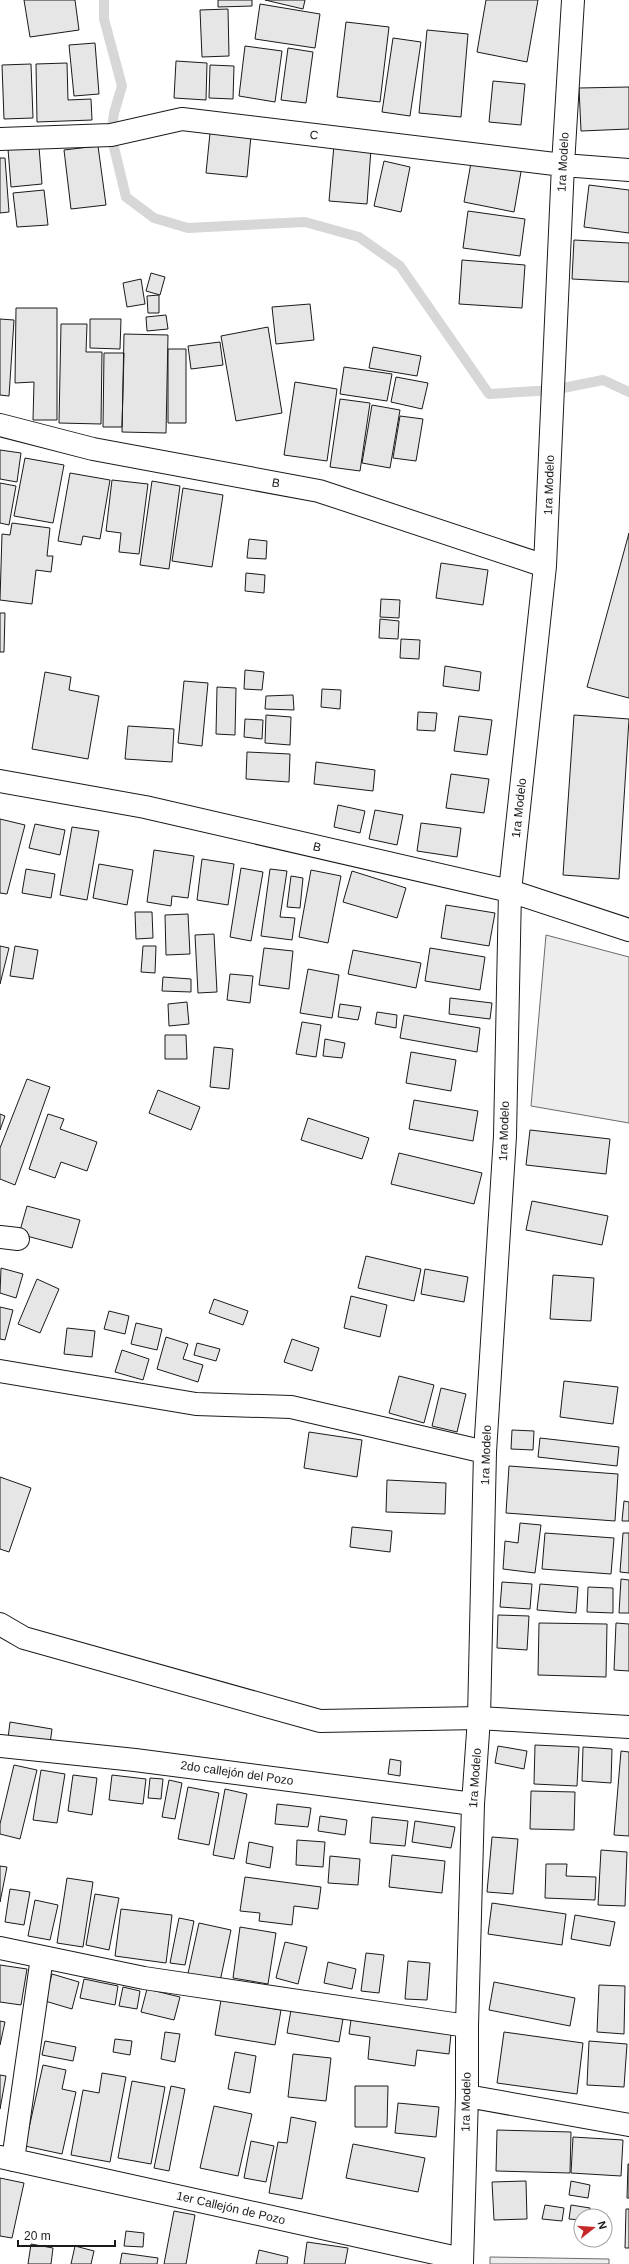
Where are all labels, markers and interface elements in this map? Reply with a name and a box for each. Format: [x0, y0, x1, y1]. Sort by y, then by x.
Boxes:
street label: C [309, 128, 319, 143]
street label: 1ra Modelo [554, 131, 572, 192]
street label: 1ra Modelo [541, 454, 557, 515]
street label: B [271, 475, 281, 491]
street label: 1ra Modelo [509, 777, 529, 839]
street label: B [312, 839, 322, 855]
street label: 1ra Modelo [496, 1100, 512, 1161]
street label: 1ra Modelo [478, 1424, 494, 1485]
street label: 1ra Modelo [466, 1747, 484, 1808]
street label: 2do callejón del Pozo [180, 1758, 295, 1788]
street label: 1ra Modelo [458, 2072, 474, 2132]
street label: 1er Callejón de Pozo [175, 2189, 287, 2227]
north arrow [573, 2208, 613, 2248]
text: N [596, 2220, 609, 2231]
scale bar [18, 2222, 115, 2248]
text: 20 m [24, 2229, 51, 2243]

